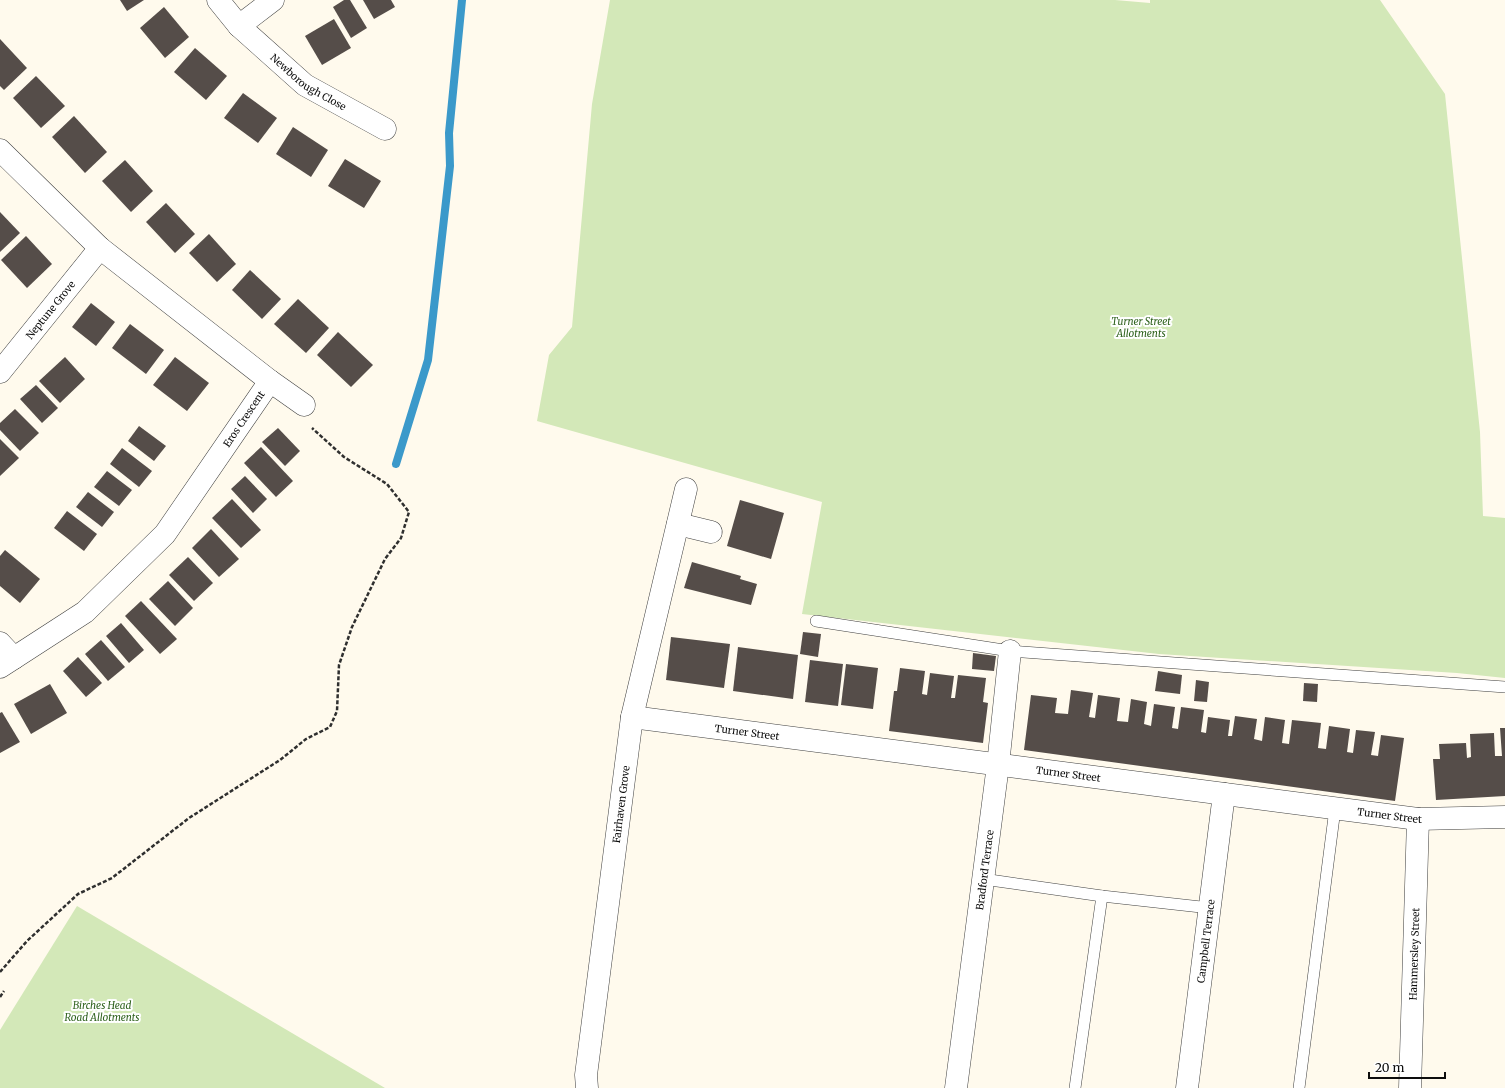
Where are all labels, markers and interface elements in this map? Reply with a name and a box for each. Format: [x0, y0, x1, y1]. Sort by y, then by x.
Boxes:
street label: Newborough Close [268, 51, 349, 113]
street label: Neptune Grove [23, 278, 78, 342]
park label: Turner Street Allotments [1111, 315, 1171, 340]
street label: Eros Crescent [220, 388, 268, 450]
street label: Turner Street [714, 721, 780, 743]
street label: Turner Street [1035, 763, 1102, 784]
street label: Fairhaven Grove [609, 765, 632, 844]
street label: Turner Street [1357, 805, 1422, 825]
street label: Bradford Terrace [973, 829, 996, 911]
street label: Campbell Terrace [1194, 898, 1217, 984]
street label: Hammersley Street [1406, 907, 1422, 1001]
park label: Birches Head Road Allotments [64, 999, 140, 1024]
scale bar [1369, 1054, 1445, 1080]
text: 20 m [1375, 1060, 1404, 1075]

